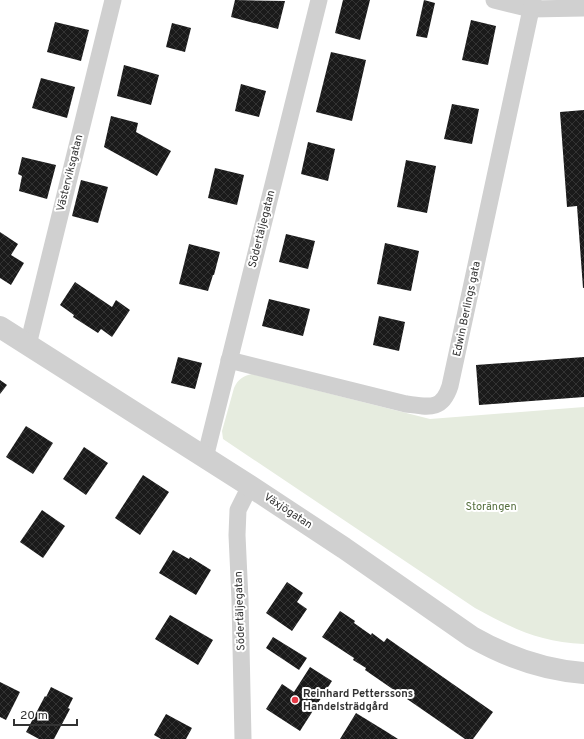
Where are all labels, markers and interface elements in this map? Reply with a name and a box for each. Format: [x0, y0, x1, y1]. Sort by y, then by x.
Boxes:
street label: Västerviksgatan [54, 133, 86, 213]
street label: Södertäljegatan [246, 189, 278, 269]
street label: Edwin Berlings gata [450, 260, 484, 358]
street label: Växjögatan [261, 490, 315, 532]
park label: Storängen [465, 500, 517, 514]
street label: Södertäljegatan [232, 571, 248, 651]
place label: Reinhard Petterssons Handelsträdgård [303, 687, 413, 714]
marker: Reinhard Petterssons Handelsträdgård [290, 695, 300, 705]
scale bar [14, 701, 77, 727]
text: 20 m [20, 708, 48, 724]

